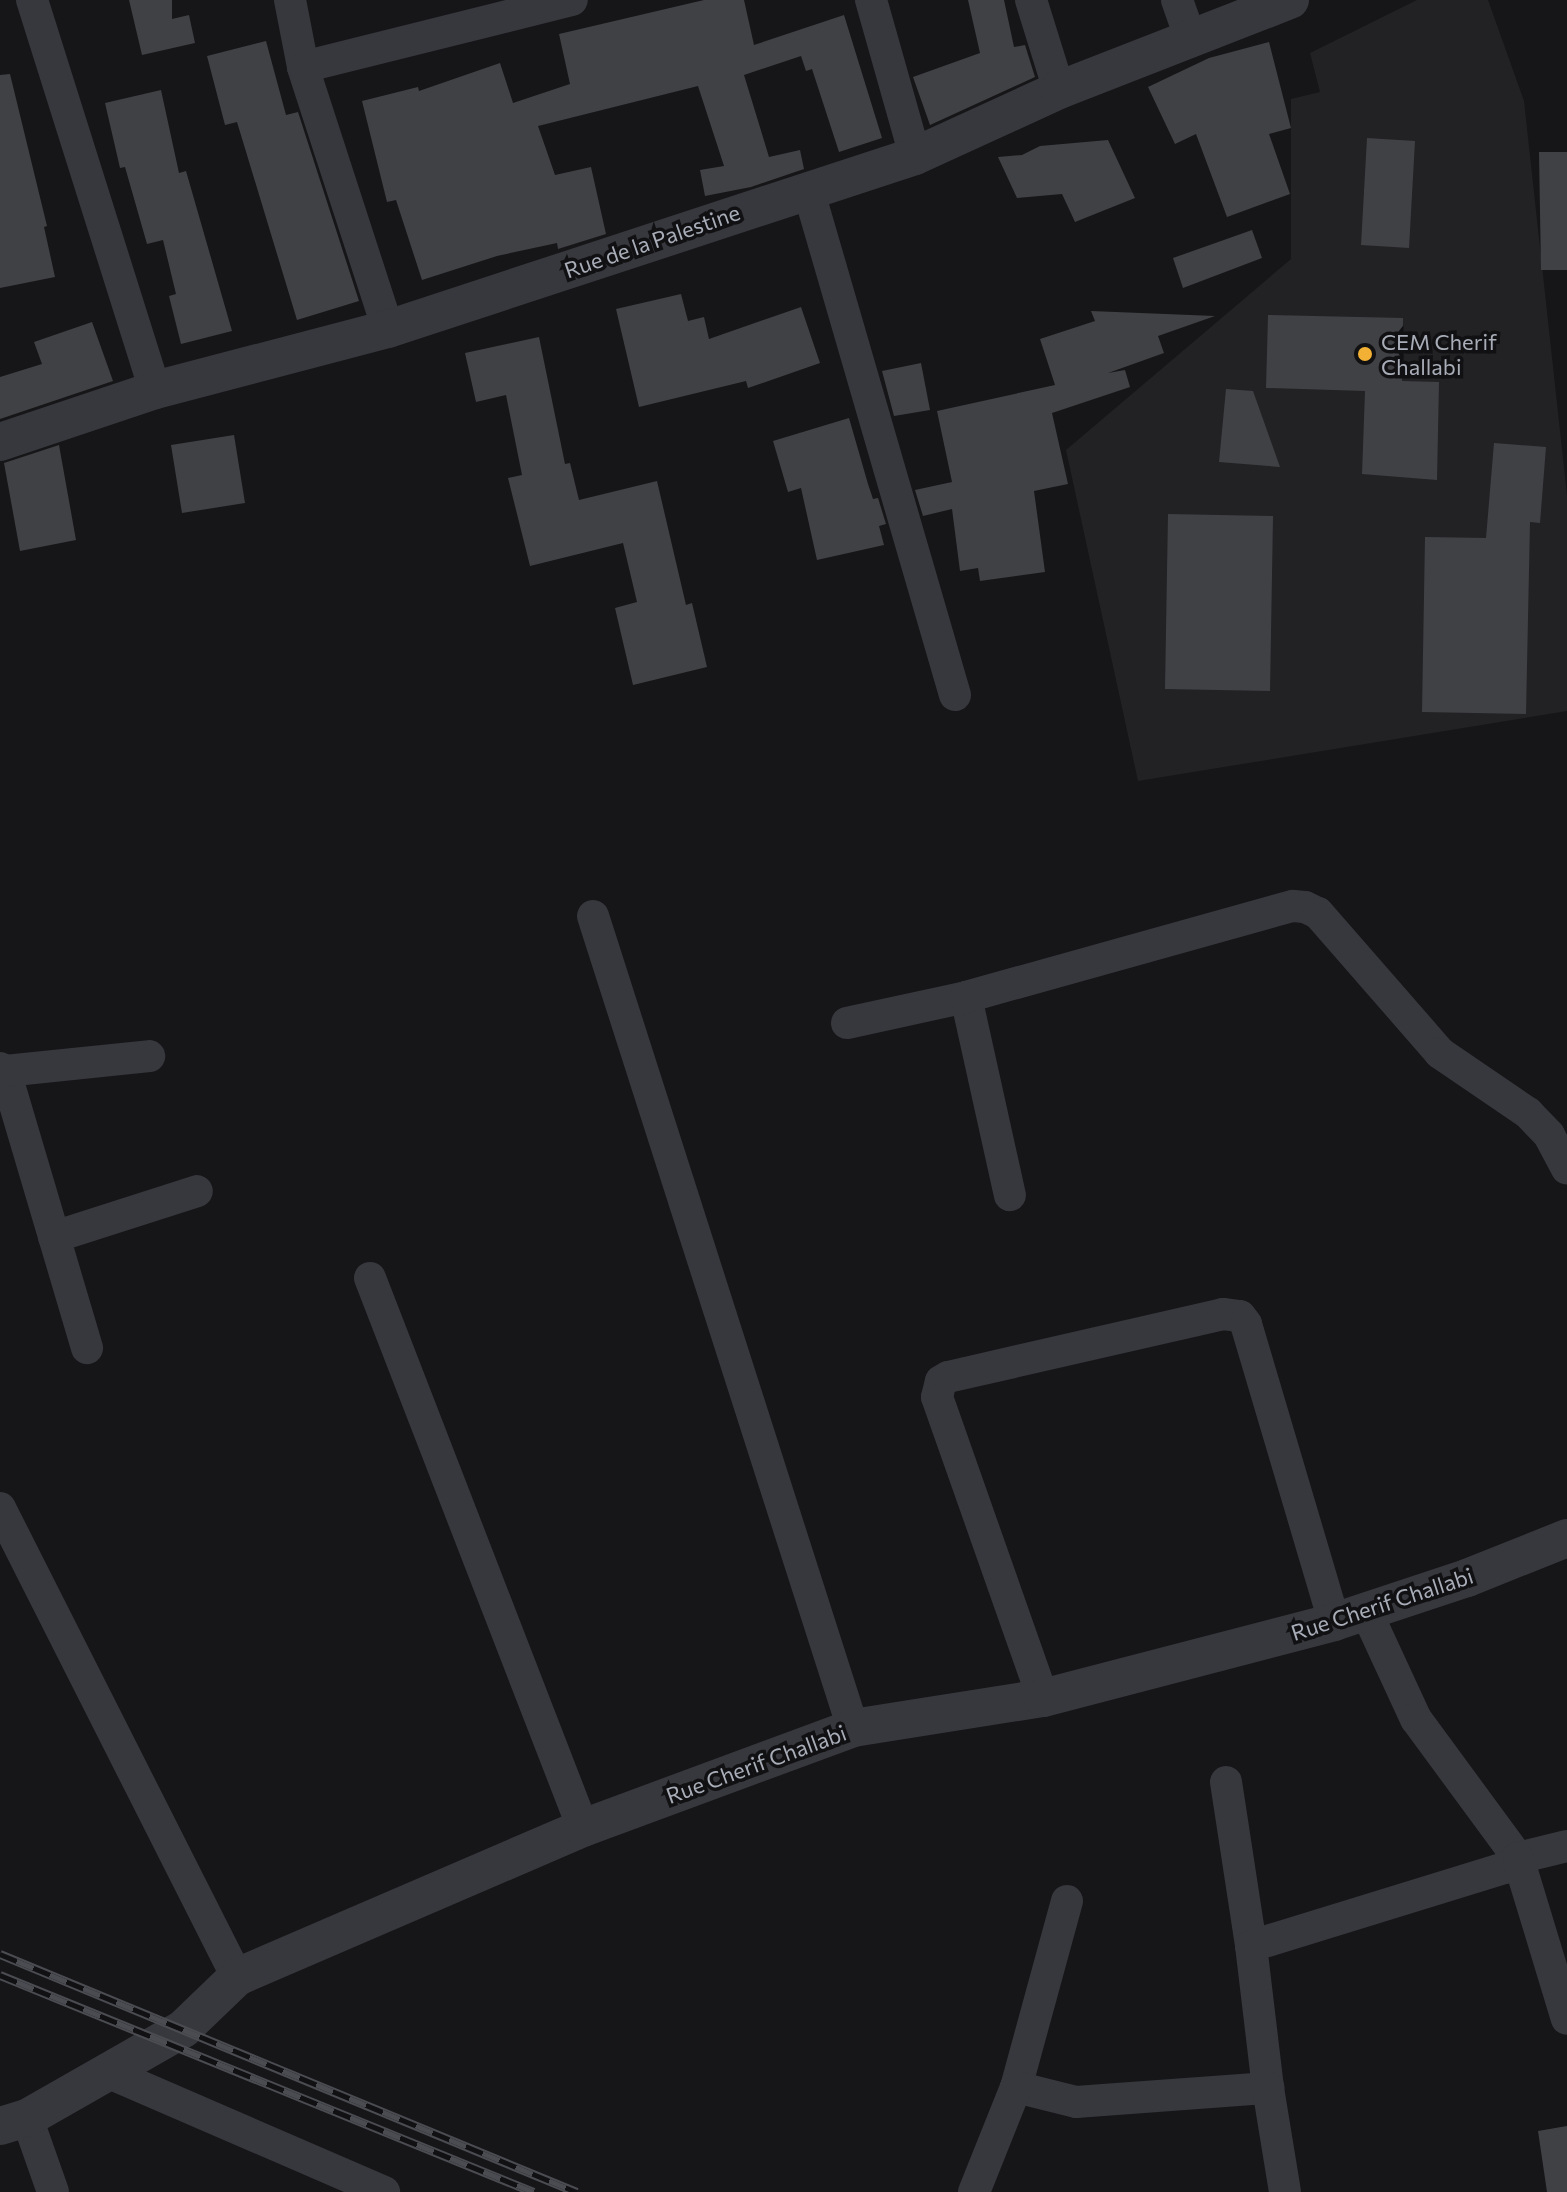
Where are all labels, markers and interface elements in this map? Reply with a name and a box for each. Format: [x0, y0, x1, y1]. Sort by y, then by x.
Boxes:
street label: Rue de la Palestine [561, 199, 743, 283]
place label: CEM Cherif Challabi [1381, 328, 1497, 380]
marker: CEM Cherif Challabi [1356, 345, 1374, 363]
street label: Rue Cherif Challabi [1288, 1562, 1476, 1646]
street label: Rue Cherif Challabi [662, 1719, 850, 1809]

